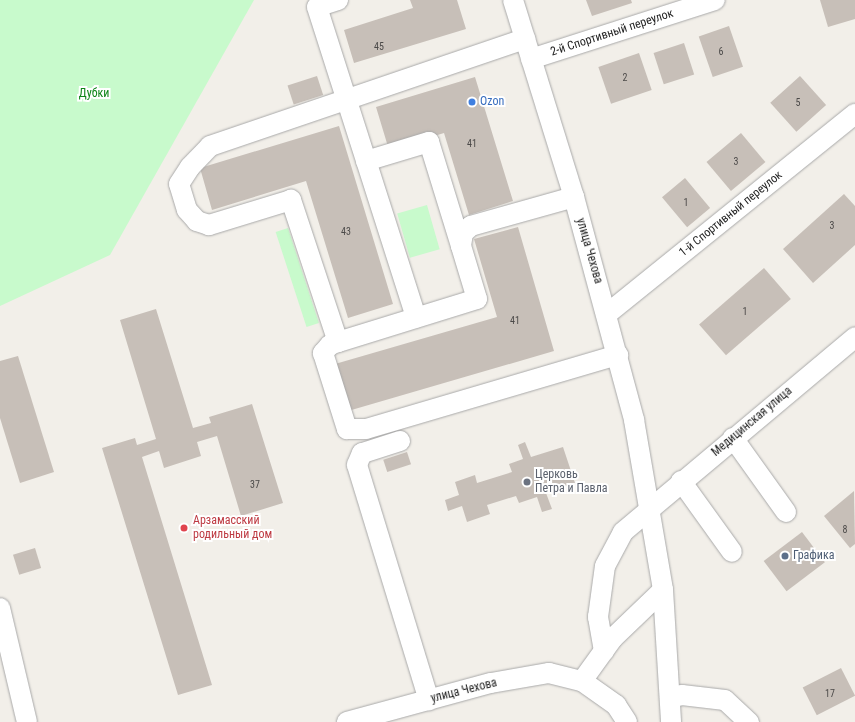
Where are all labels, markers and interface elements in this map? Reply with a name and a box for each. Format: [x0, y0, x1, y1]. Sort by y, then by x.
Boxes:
street label: 2-й Спортивный переулок [549, 6, 675, 60]
house number: 45 [374, 41, 384, 53]
house number: 6 [719, 46, 723, 58]
house number: 2 [623, 72, 627, 84]
park label: Дубки [79, 87, 109, 101]
place label: Ozon [480, 95, 504, 109]
marker: Ozon [467, 97, 477, 107]
house number: 5 [796, 97, 800, 109]
house number: 41 [467, 138, 477, 150]
house number: 3 [734, 156, 738, 168]
street label: 1-й Спортивный переулок [677, 168, 785, 260]
house number: 1 [684, 197, 688, 209]
street label: улица Чехова [573, 217, 605, 285]
house number: 3 [830, 220, 834, 232]
house number: 43 [341, 226, 351, 238]
house number: 1 [743, 306, 747, 318]
house number: 41 [510, 315, 520, 327]
street label: Медицинская улица [709, 384, 795, 460]
place label: Церковь Петра и Павла [535, 468, 608, 496]
marker: Церковь Петра и Павла [522, 477, 532, 487]
house number: 37 [250, 479, 260, 491]
place label: Арзамасский родильный дом [193, 514, 272, 542]
marker: Арзамасский родильный дом [178, 522, 190, 534]
house number: 8 [843, 524, 847, 536]
place label: Графика [793, 549, 834, 563]
marker: Графика [780, 551, 790, 561]
street label: улица Чехова [429, 676, 499, 706]
house number: 17 [825, 688, 835, 700]

